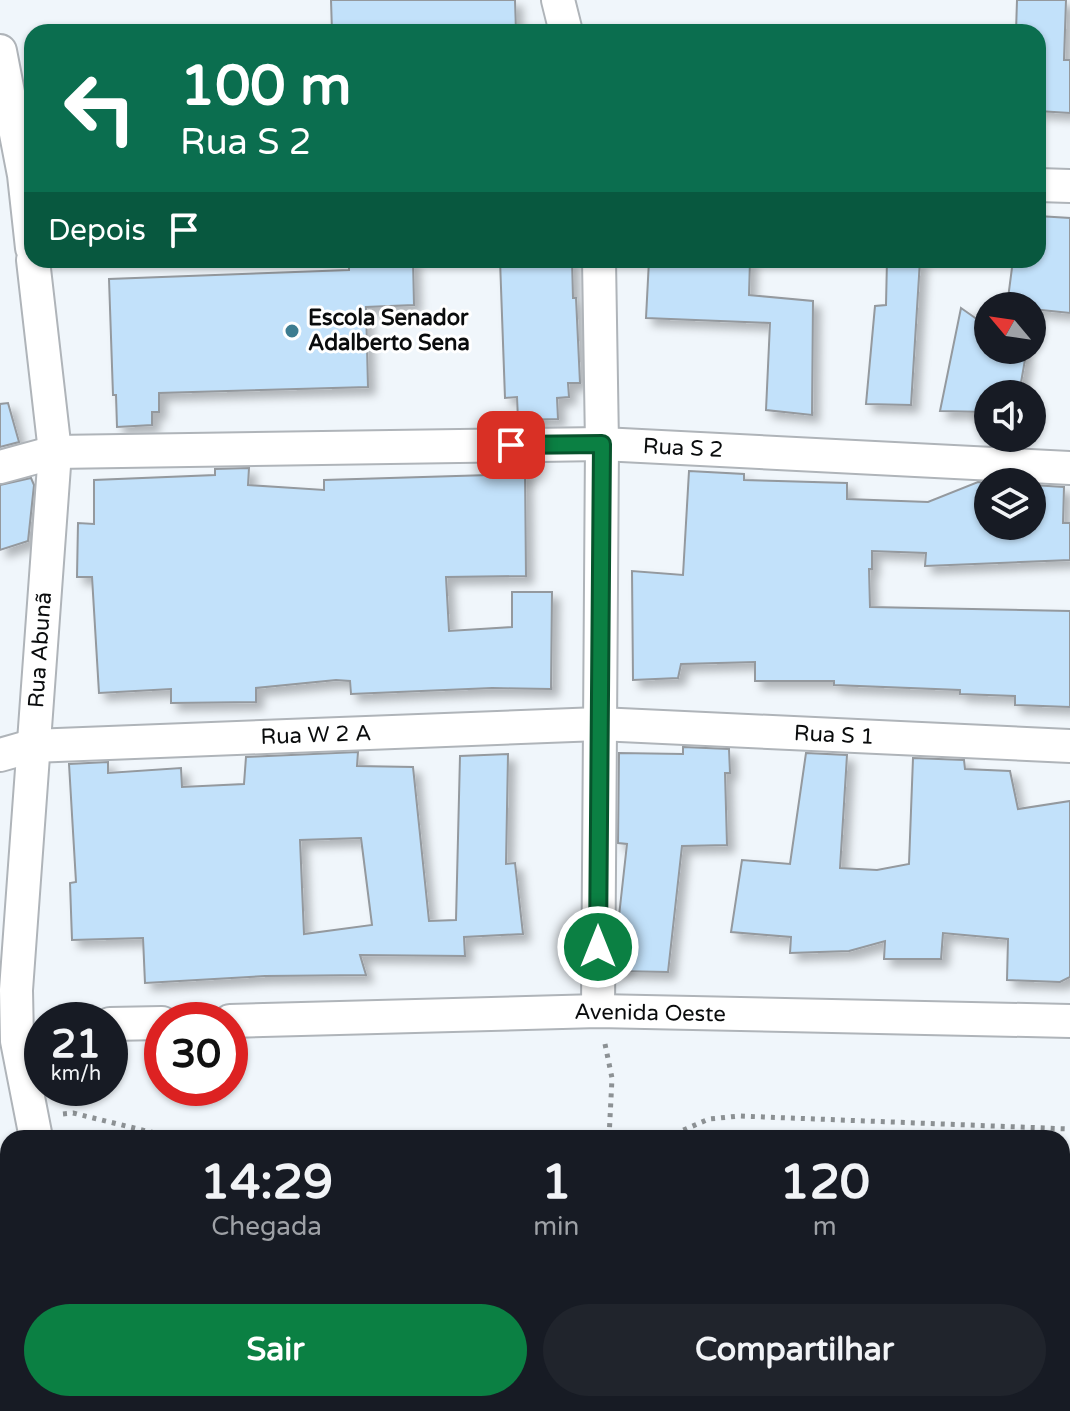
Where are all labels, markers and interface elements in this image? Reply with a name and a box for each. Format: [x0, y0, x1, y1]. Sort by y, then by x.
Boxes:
text: 100 m [180, 53, 351, 120]
icon: left [48, 56, 152, 160]
text: Rua S 2 [180, 121, 311, 164]
icon: arrive [162, 208, 206, 252]
text: Depois [48, 212, 146, 249]
north arrow [974, 292, 1046, 364]
map controls [974, 292, 1046, 540]
place label: Escola Senador Adalberto Sena [308, 305, 470, 356]
marker: Escola Senador Adalberto Sena [283, 322, 301, 340]
button: sound [974, 380, 1046, 452]
pin [477, 411, 545, 479]
icon: arrive [489, 423, 533, 467]
street label: Rua S 2 [642, 433, 724, 463]
button: layers [974, 468, 1046, 540]
street label: Rua Abunã [23, 591, 57, 709]
street label: Rua W 2 A [260, 720, 372, 750]
street label: Rua S 1 [793, 720, 875, 750]
position arrow [556, 905, 640, 989]
street label: Avenida Oeste [574, 999, 726, 1027]
speed limit sign: 30 [144, 1002, 248, 1106]
text: 21 [51, 1020, 101, 1068]
text: km/h [51, 1062, 101, 1086]
text: 14:29 [200, 1154, 333, 1212]
text: 1 [541, 1154, 571, 1212]
text: 120 [779, 1154, 870, 1212]
text: Chegada [211, 1211, 322, 1242]
text: min [533, 1211, 579, 1242]
text: m [813, 1211, 837, 1242]
button: Sair [24, 1304, 527, 1396]
button: Compartilhar [543, 1304, 1046, 1396]

